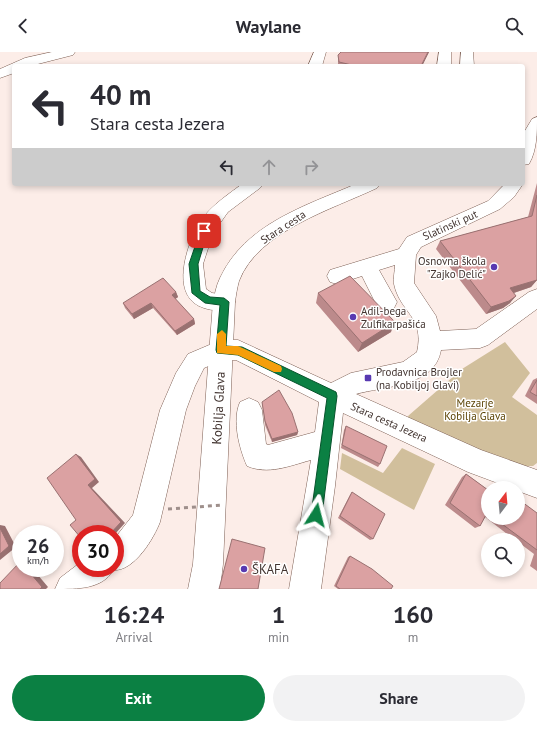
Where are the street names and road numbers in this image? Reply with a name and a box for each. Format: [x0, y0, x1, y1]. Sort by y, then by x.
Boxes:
street label: Stara cesta [258, 207, 308, 247]
street label: Slatinski put [420, 207, 480, 243]
street label: Kobilja Glava [208, 371, 229, 445]
street label: Stara cesta Jezera [349, 399, 429, 445]

